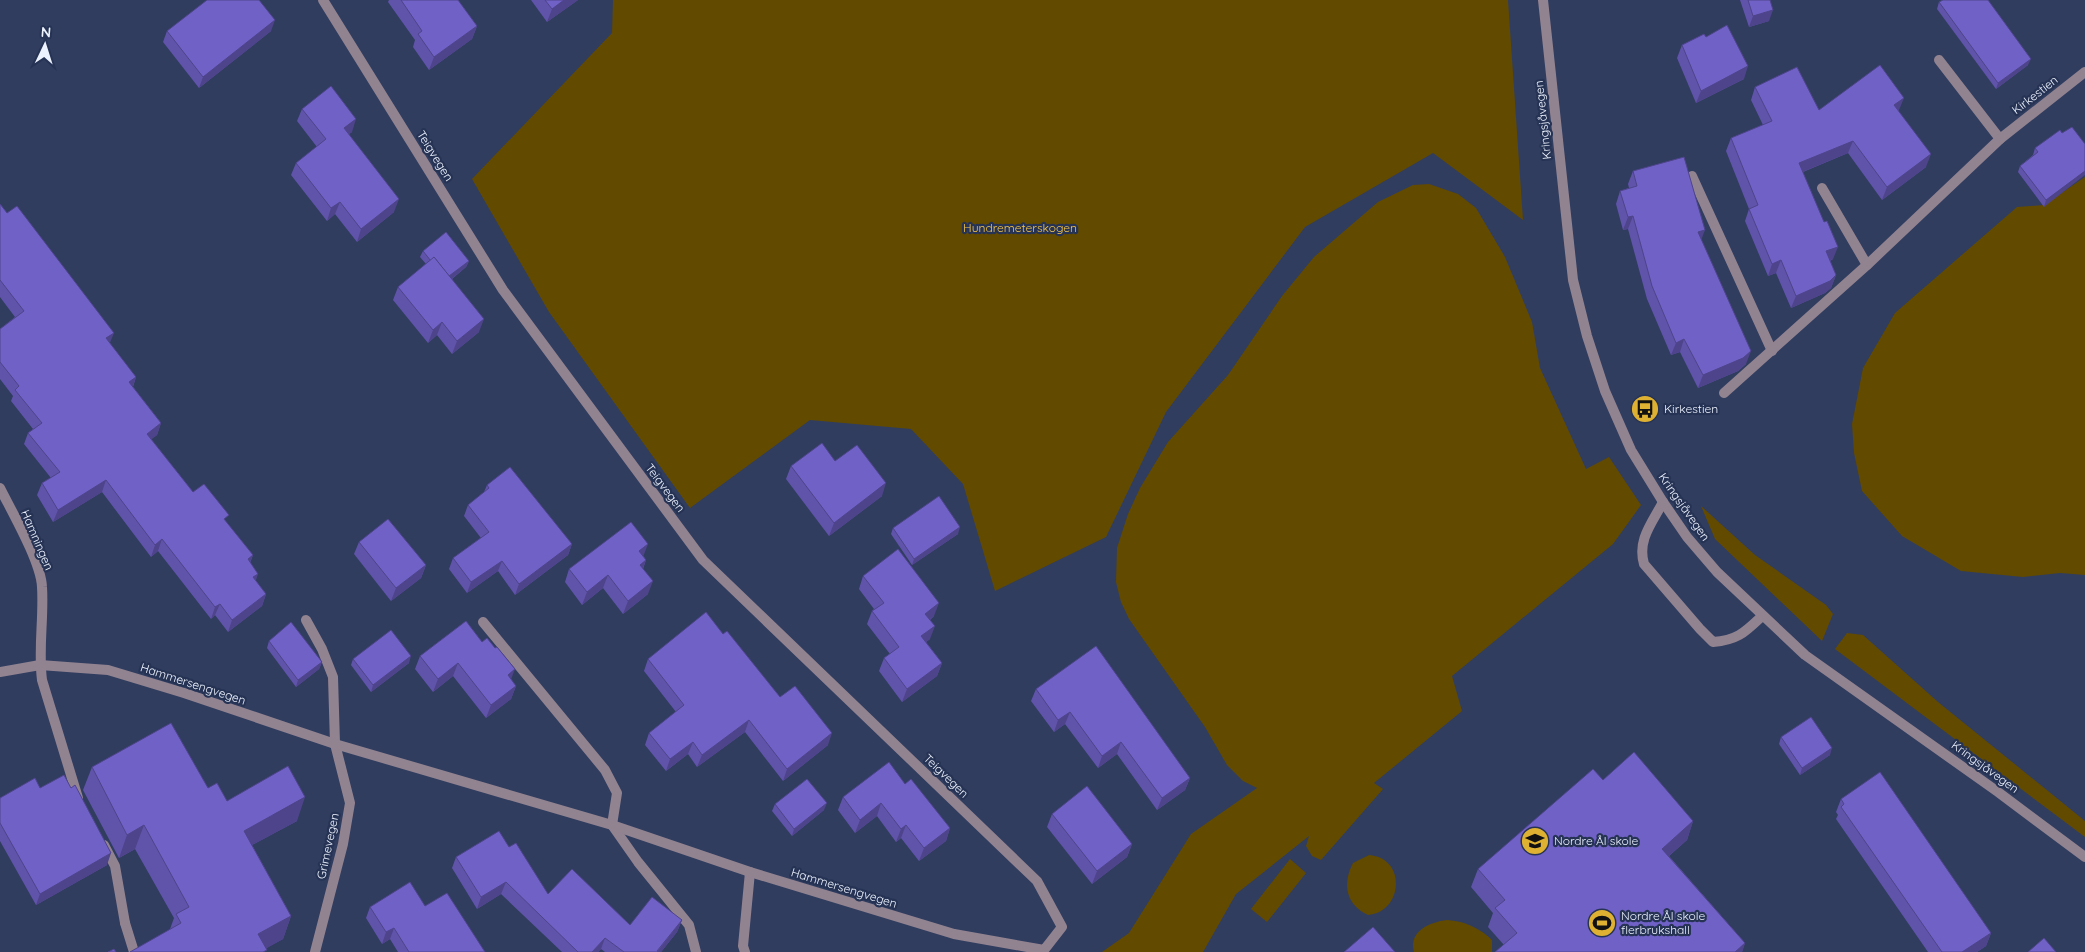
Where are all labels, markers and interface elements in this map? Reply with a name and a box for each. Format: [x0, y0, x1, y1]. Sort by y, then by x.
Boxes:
north arrow [20, 20, 70, 70]
text: N [40, 23, 52, 41]
street label: Kirkestien [2009, 72, 2061, 117]
street label: Kringsjåvegen [1531, 80, 1554, 160]
street label: Teigvegen [414, 128, 457, 184]
park label: Hundremeterskogen [963, 220, 1077, 235]
bus stop icon: Kirkestien [1630, 394, 1660, 424]
place label: Kirkestien [1664, 401, 1718, 416]
street label: Teigvegen [642, 461, 688, 515]
street label: Kringsjåvegen [1655, 470, 1713, 544]
street label: Hamningen [18, 507, 57, 572]
street label: Hammersengvegen [139, 659, 248, 708]
street label: Kringsjåvegen [1949, 737, 2022, 796]
street label: Teigvegen [921, 751, 972, 801]
street label: Grimevegen [313, 811, 342, 880]
school or university icon: Nordre Ål skole [1520, 826, 1550, 856]
place label: Nordre Ål skole [1554, 833, 1639, 848]
street label: Hammersengvegen [789, 864, 899, 911]
sports icon: Nordre Ål skole flerbrukshall [1587, 908, 1617, 938]
place label: Nordre Ål skole flerbrukshall [1621, 908, 1706, 937]

